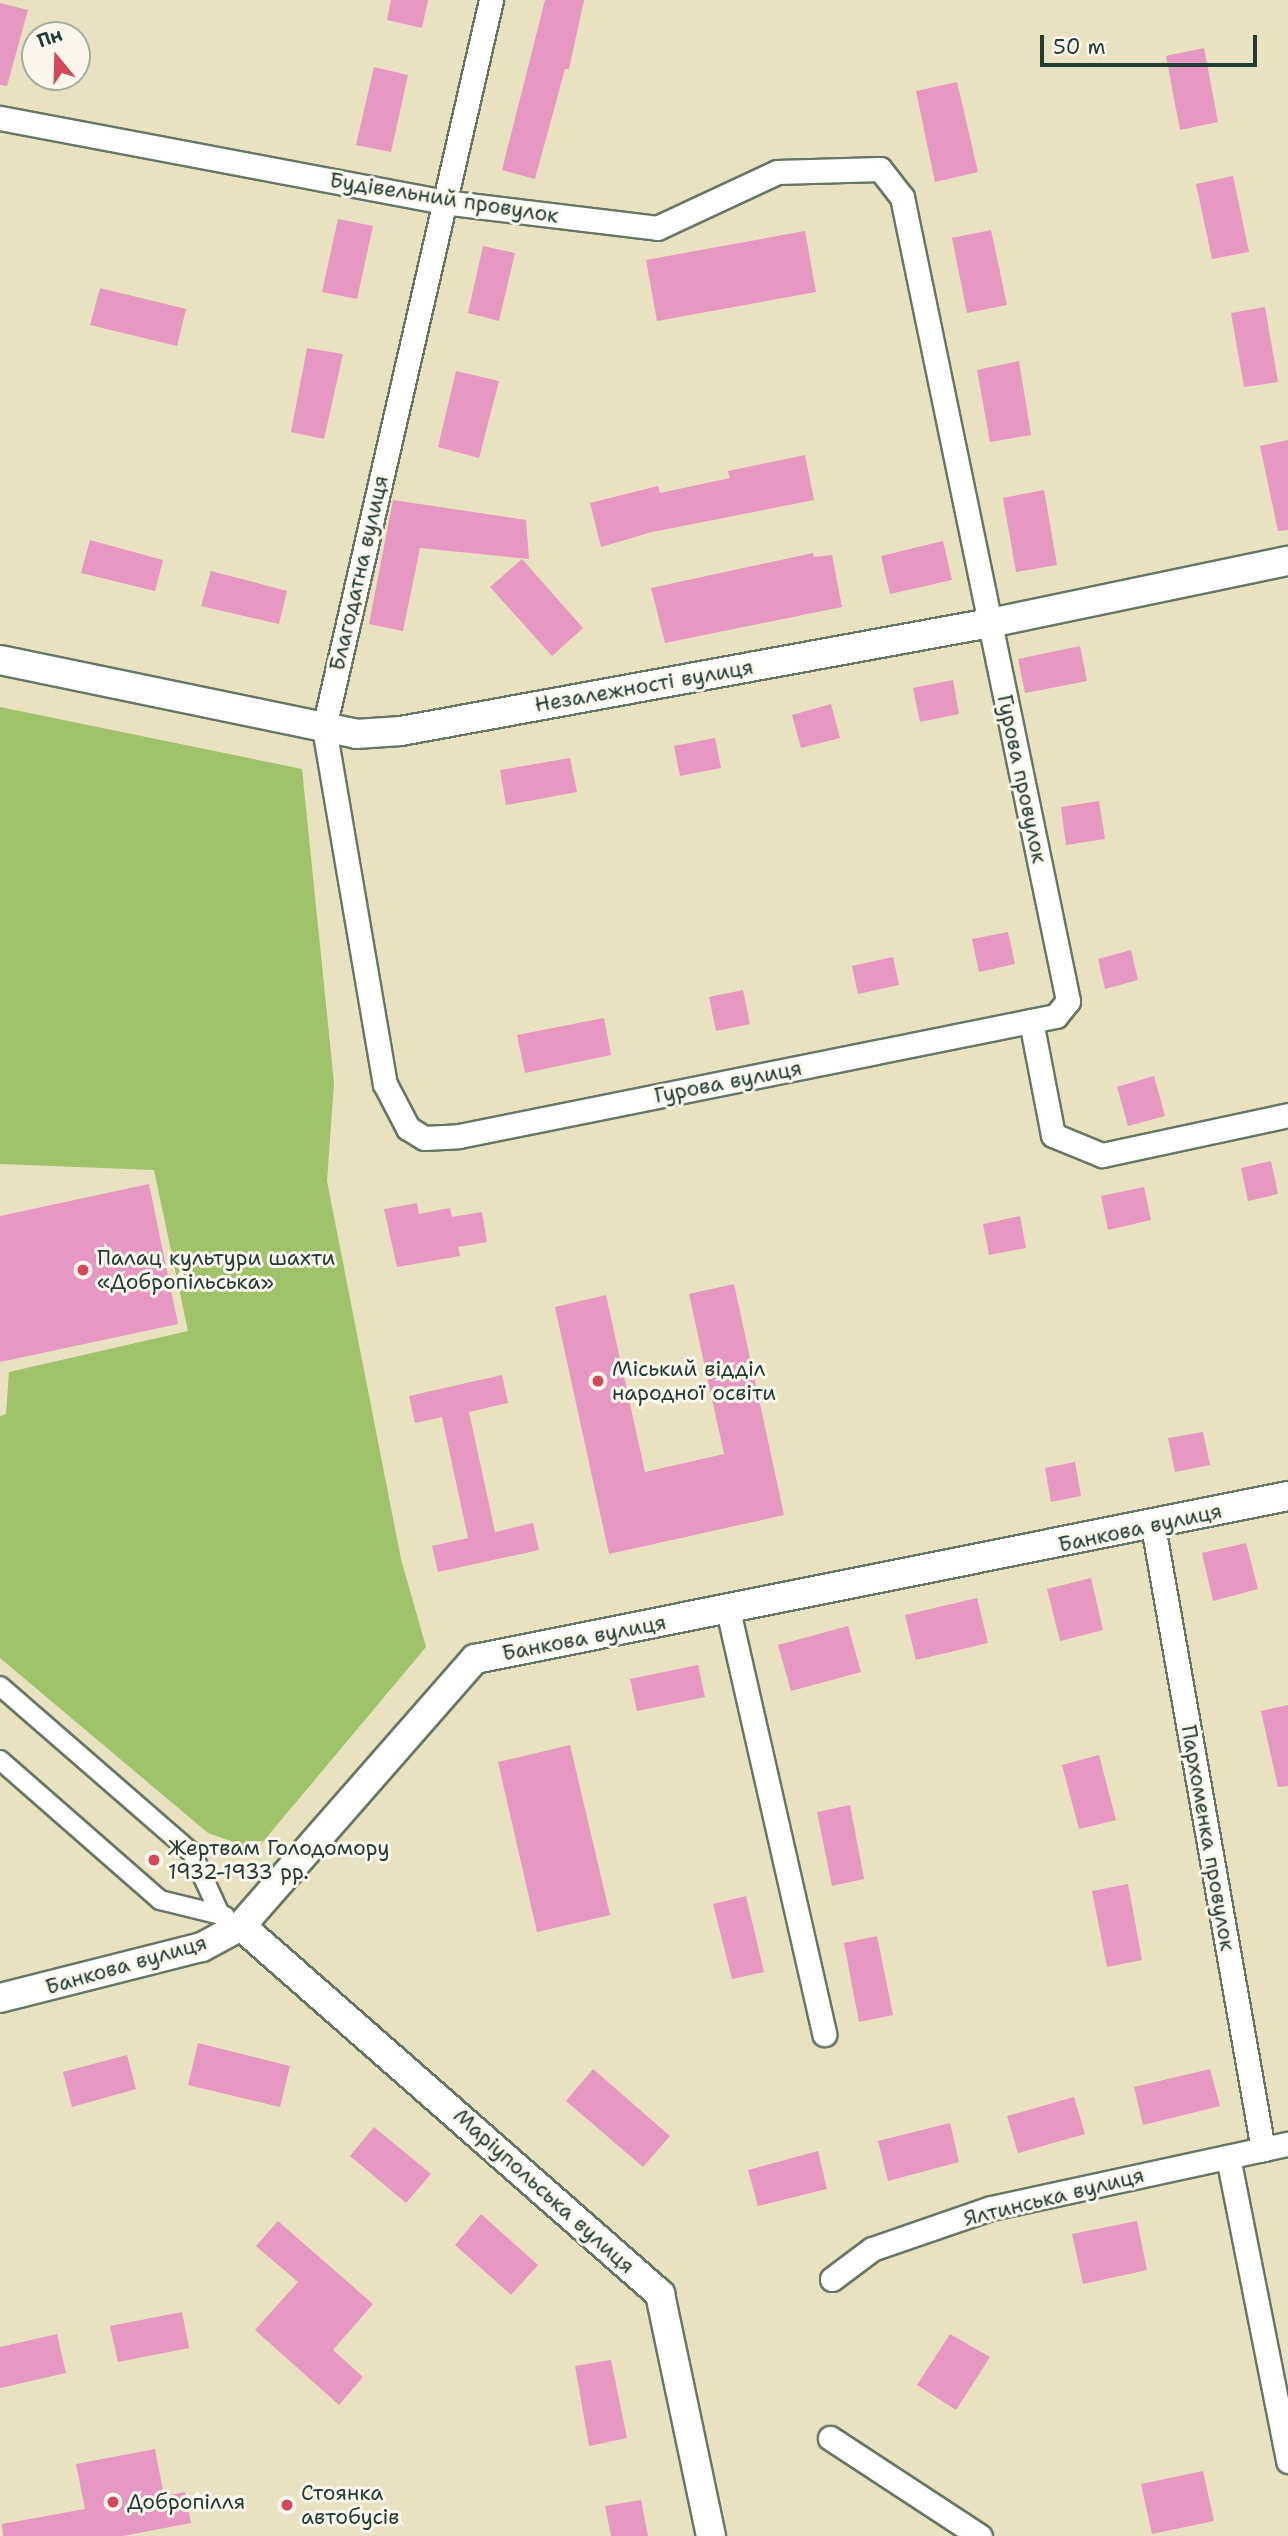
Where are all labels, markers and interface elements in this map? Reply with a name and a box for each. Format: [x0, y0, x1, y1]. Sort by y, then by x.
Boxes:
north arrow [21, 21, 91, 91]
scale bar [1043, 21, 1260, 65]
text: Пн [34, 22, 66, 53]
text: 50 m [1053, 33, 1106, 61]
street label: Будівельний провулок [328, 167, 560, 229]
street label: Благодатна вулиця [324, 473, 394, 673]
street label: Незалежності вулиця [533, 654, 755, 718]
street label: Гурова провулок [992, 692, 1052, 866]
street label: Гурова вулиця [652, 1055, 804, 1109]
place label: Палац культури шахти «Добропільська» [97, 1245, 335, 1295]
marker: Палац культури шахти «Добропільська» [75, 1262, 91, 1278]
place label: Міський відділ народної освіти [612, 1356, 776, 1406]
marker: Міський відділ народної освіти [590, 1373, 606, 1389]
street label: Банкова вулиця [1056, 1498, 1224, 1558]
street label: Банкова вулиця [500, 1610, 668, 1666]
street label: Пархоменка провулок [1176, 1723, 1240, 1953]
place label: Жертвам Голодомору 1932-1933 рр. [168, 1835, 390, 1885]
marker: Жертвам Голодомору 1932-1933 рр. [146, 1852, 162, 1868]
street label: Банкова вулиця [42, 1930, 210, 2000]
street label: Маріупольська вулиця [448, 2103, 640, 2279]
street label: Ялтинська вулиця [961, 2162, 1147, 2232]
place label: Стоянка автобусів [301, 2480, 399, 2530]
place label: Добропілля [127, 2489, 245, 2515]
marker: Добропілля [105, 2494, 121, 2510]
marker: Стоянка автобусів [279, 2497, 295, 2513]

